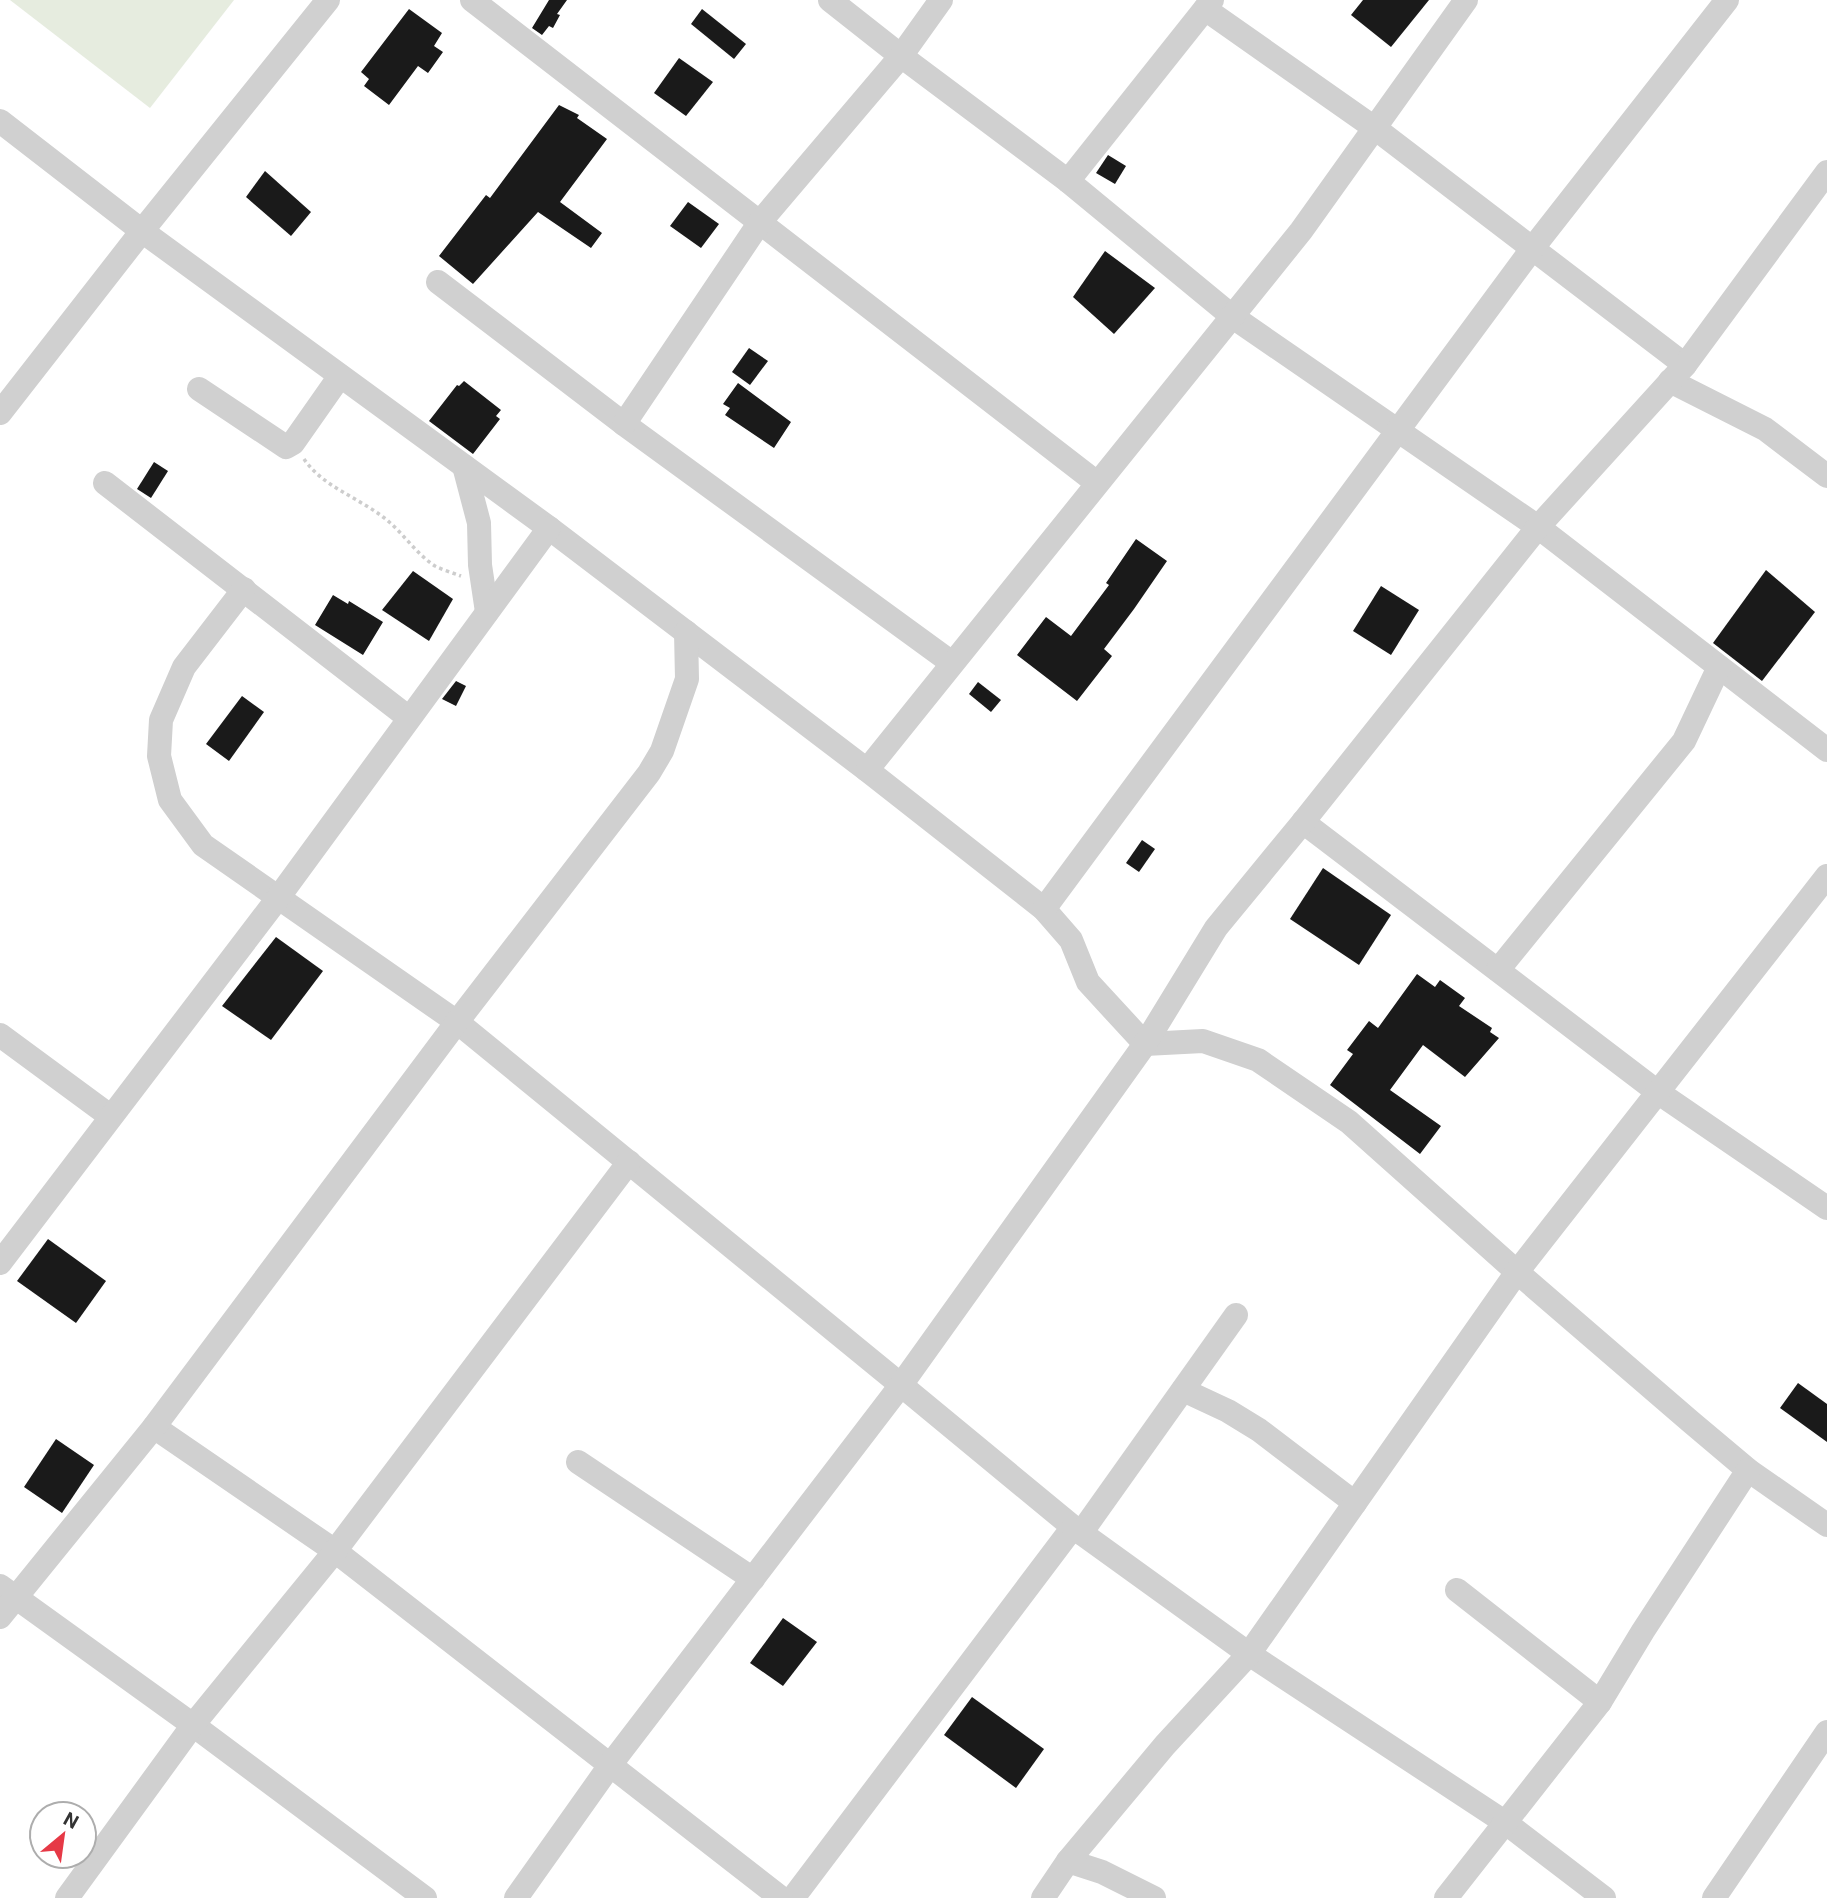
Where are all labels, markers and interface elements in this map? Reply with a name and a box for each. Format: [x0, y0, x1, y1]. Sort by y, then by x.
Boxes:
north arrow [28, 1800, 98, 1870]
text: N [60, 1807, 82, 1834]

